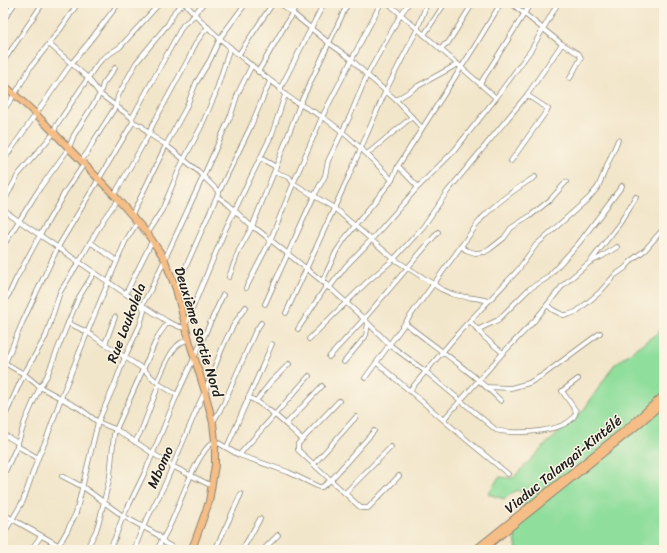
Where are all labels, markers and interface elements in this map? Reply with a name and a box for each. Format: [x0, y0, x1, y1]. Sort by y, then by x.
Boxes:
street label: Deuxième Sortie Nord [167, 264, 231, 402]
street label: Rue Loukolela [100, 279, 153, 367]
street label: Viaduc Talangaï-Kintélé [499, 409, 628, 520]
street label: Mbomo [140, 442, 181, 492]

